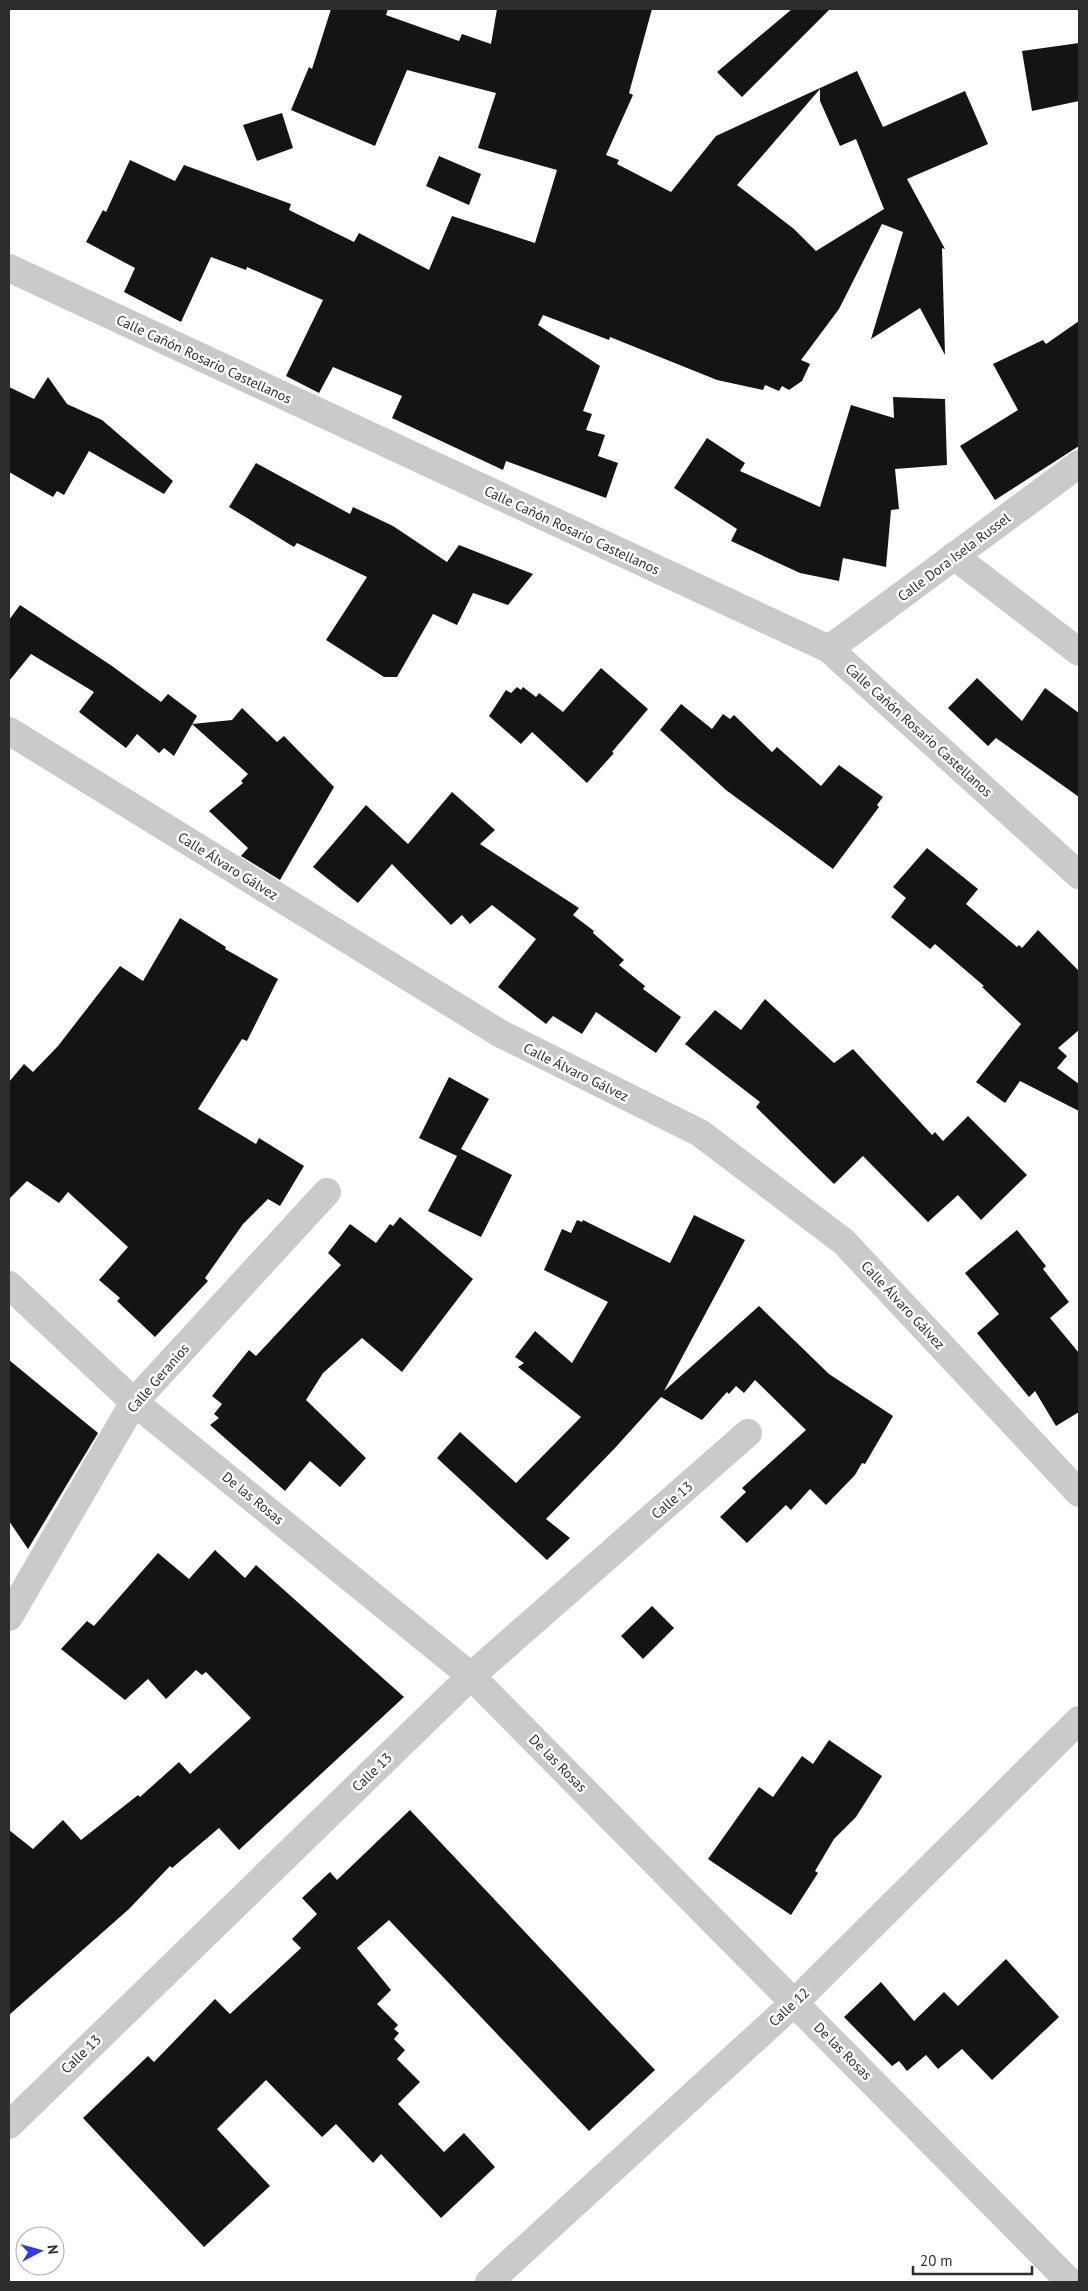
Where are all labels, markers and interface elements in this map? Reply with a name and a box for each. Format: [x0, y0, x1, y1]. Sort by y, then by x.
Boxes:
street label: Calle Cañón Rosario Castellanos [114, 310, 295, 408]
street label: Calle Cañón Rosario Castellanos [482, 481, 663, 579]
street label: Calle Dora Isela Russel [894, 509, 1014, 605]
street label: Calle Cañón Rosario Castellanos [842, 659, 996, 801]
street label: Calle Álvaro Gálvez [175, 828, 281, 904]
street label: Calle Álvaro Gálvez [521, 1039, 631, 1105]
street label: Calle Álvaro Gálvez [857, 1257, 949, 1353]
street label: Calle Geranios [123, 1340, 193, 1416]
street label: De las Rosas [218, 1468, 288, 1529]
street label: Calle 13 [648, 1477, 696, 1523]
street label: De las Rosas [525, 1730, 591, 1796]
street label: Calle 13 [348, 1749, 396, 1795]
street label: Calle 12 [765, 1984, 813, 2030]
street label: De las Rosas [810, 2018, 876, 2084]
street label: Calle 13 [57, 2031, 105, 2077]
north arrow [15, 2226, 65, 2276]
text: N [43, 2244, 62, 2255]
scale bar [913, 2244, 1032, 2276]
text: 20 m [920, 2251, 953, 2270]

